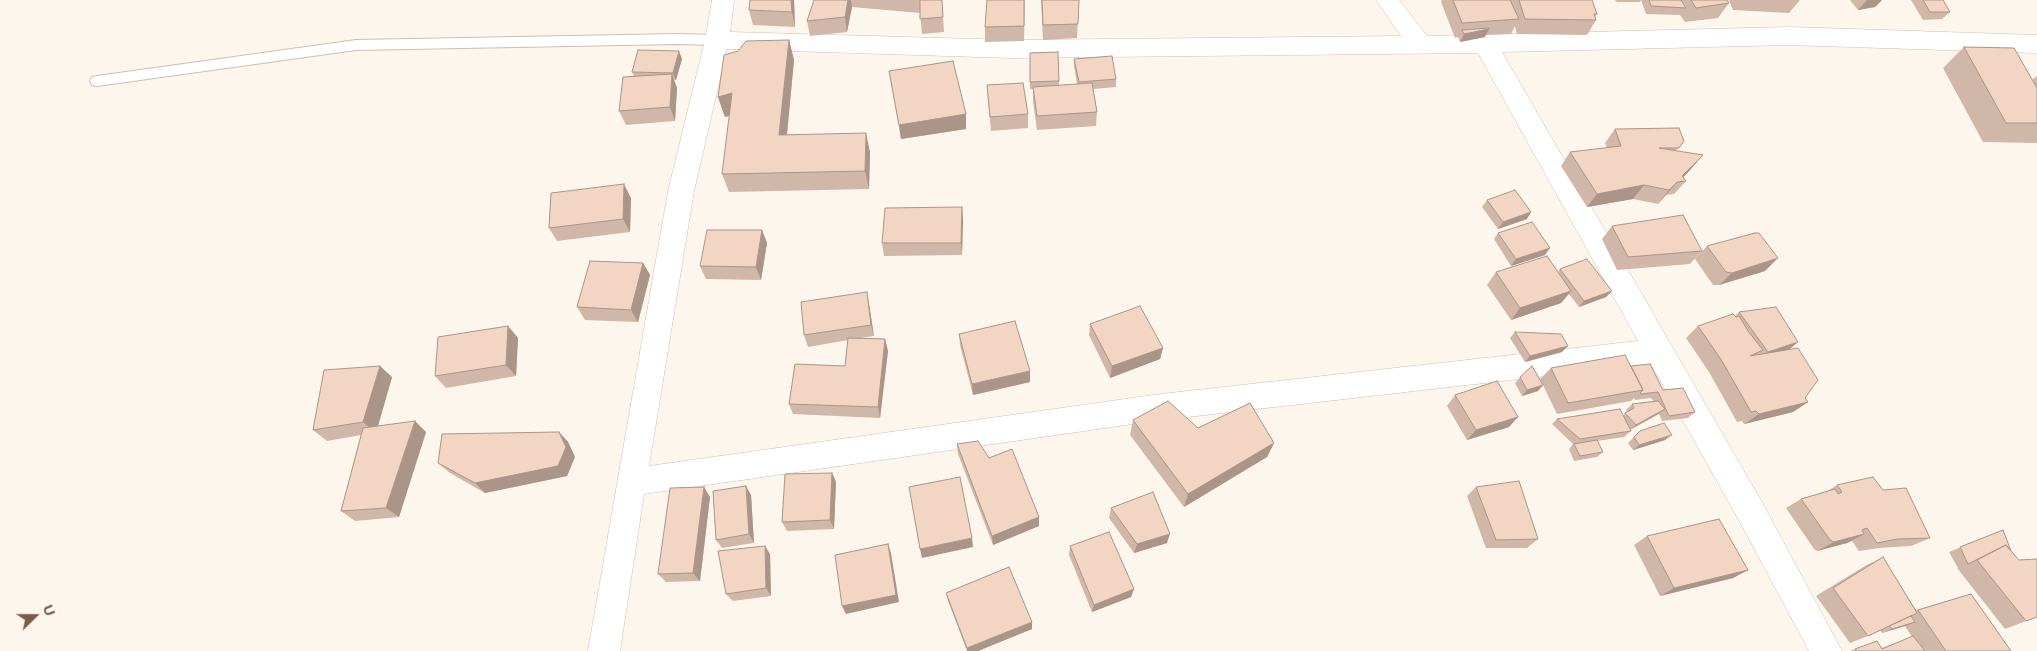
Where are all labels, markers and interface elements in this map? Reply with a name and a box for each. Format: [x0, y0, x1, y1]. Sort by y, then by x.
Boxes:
north arrow [10, 591, 60, 641]
text: U [38, 602, 59, 619]

